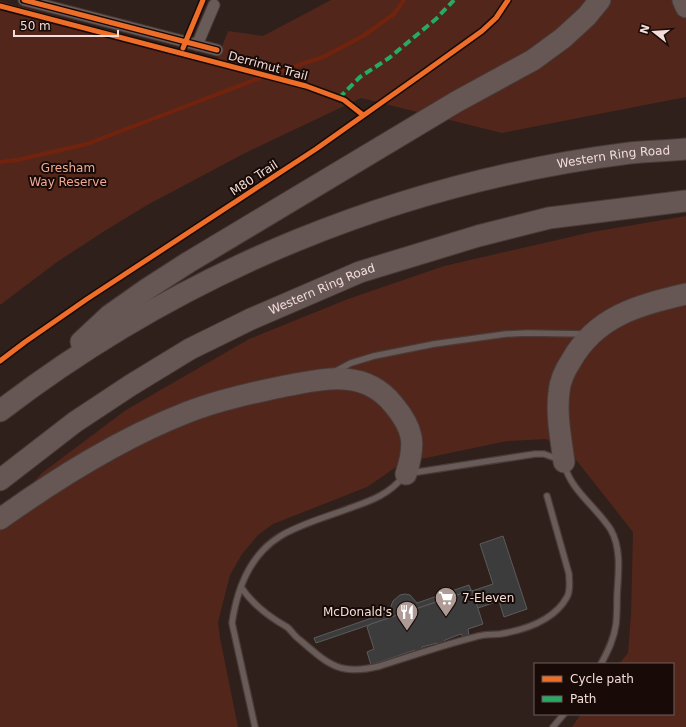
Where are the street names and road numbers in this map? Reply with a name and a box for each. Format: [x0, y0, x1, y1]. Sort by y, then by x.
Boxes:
street label: Derrimut Trail [227, 49, 309, 83]
street label: Western Ring Road [556, 143, 670, 171]
street label: M80 Trail [228, 157, 280, 199]
street label: Western Ring Road [267, 261, 377, 318]

